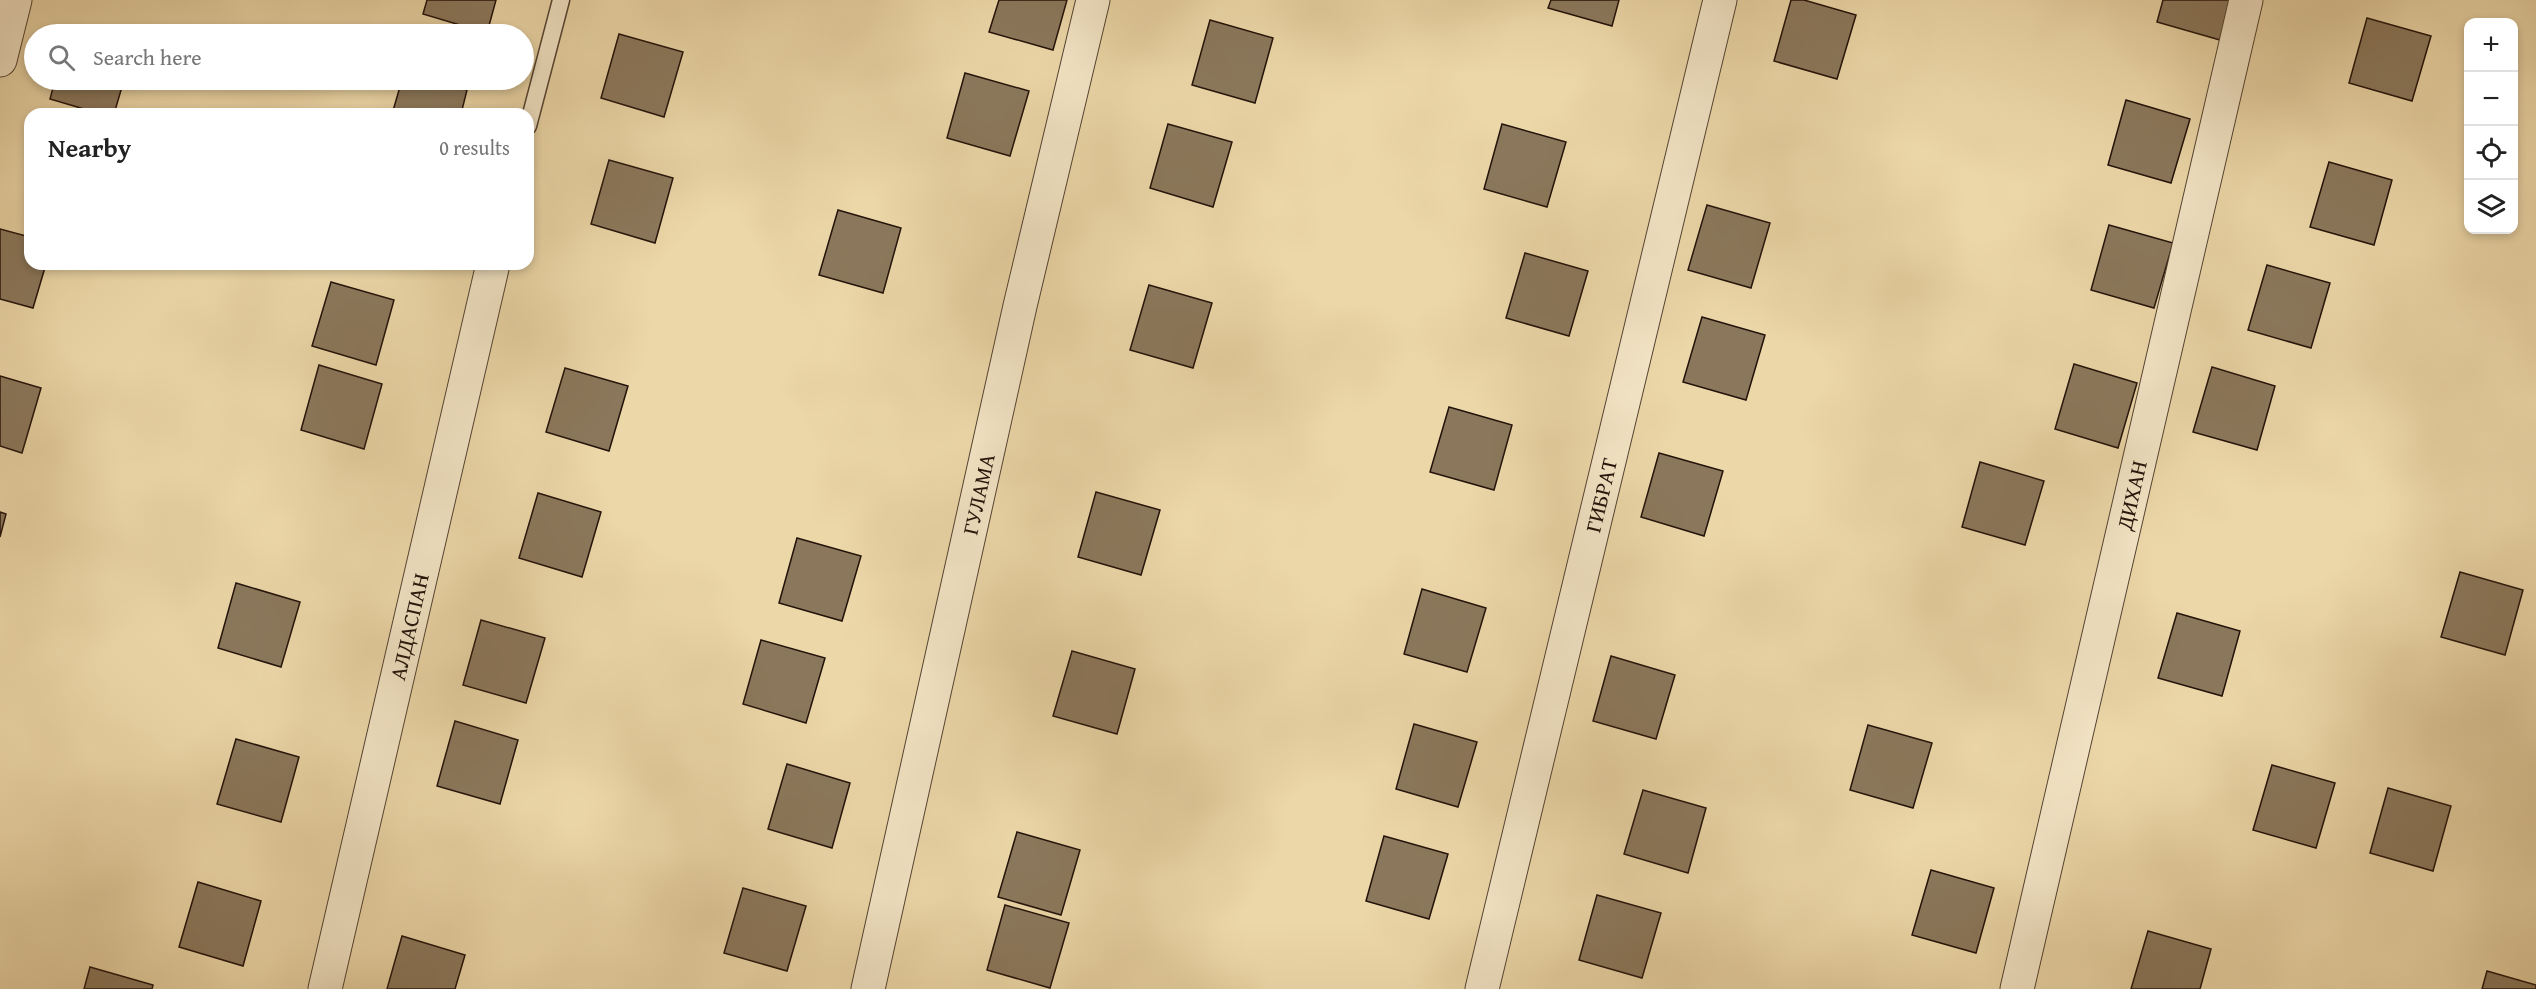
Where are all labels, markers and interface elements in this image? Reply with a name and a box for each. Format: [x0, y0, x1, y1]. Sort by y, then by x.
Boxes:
map controls [2464, 18, 2518, 234]
button: + [2464, 18, 2518, 72]
search box [24, 24, 534, 90]
icon: search [45, 41, 78, 74]
text: Search here [93, 41, 202, 73]
button: − [2464, 72, 2518, 126]
button: locate [2464, 126, 2518, 180]
text: Nearby [48, 128, 131, 167]
text: 0 results [439, 133, 510, 162]
button: layers [2464, 180, 2518, 234]
street label: ГУЛАМА [954, 450, 1003, 538]
street label: ГИБРАТ [1576, 455, 1625, 536]
street label: ДИХАН [2108, 457, 2155, 534]
street label: АЛДАСПАН [381, 570, 437, 683]

